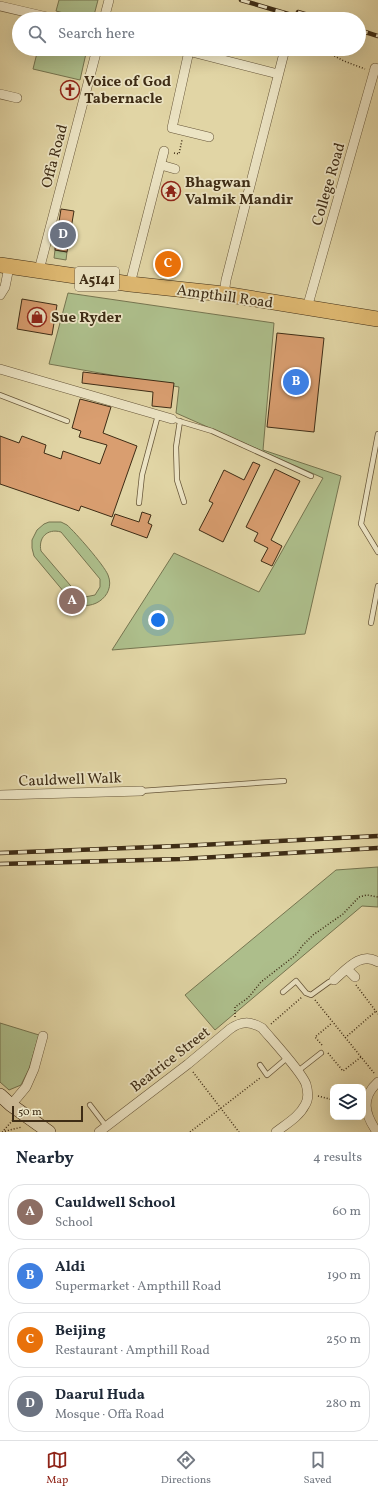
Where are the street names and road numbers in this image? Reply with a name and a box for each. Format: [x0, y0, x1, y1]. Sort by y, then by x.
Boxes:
street label: Offa Road [37, 122, 74, 191]
street label: College Road [308, 140, 351, 228]
road number: A5141 [75, 267, 119, 291]
street label: Ampthill Road [175, 280, 274, 315]
street label: Cauldwell Walk [18, 768, 122, 793]
street label: Beatrice Street [127, 1022, 215, 1098]

